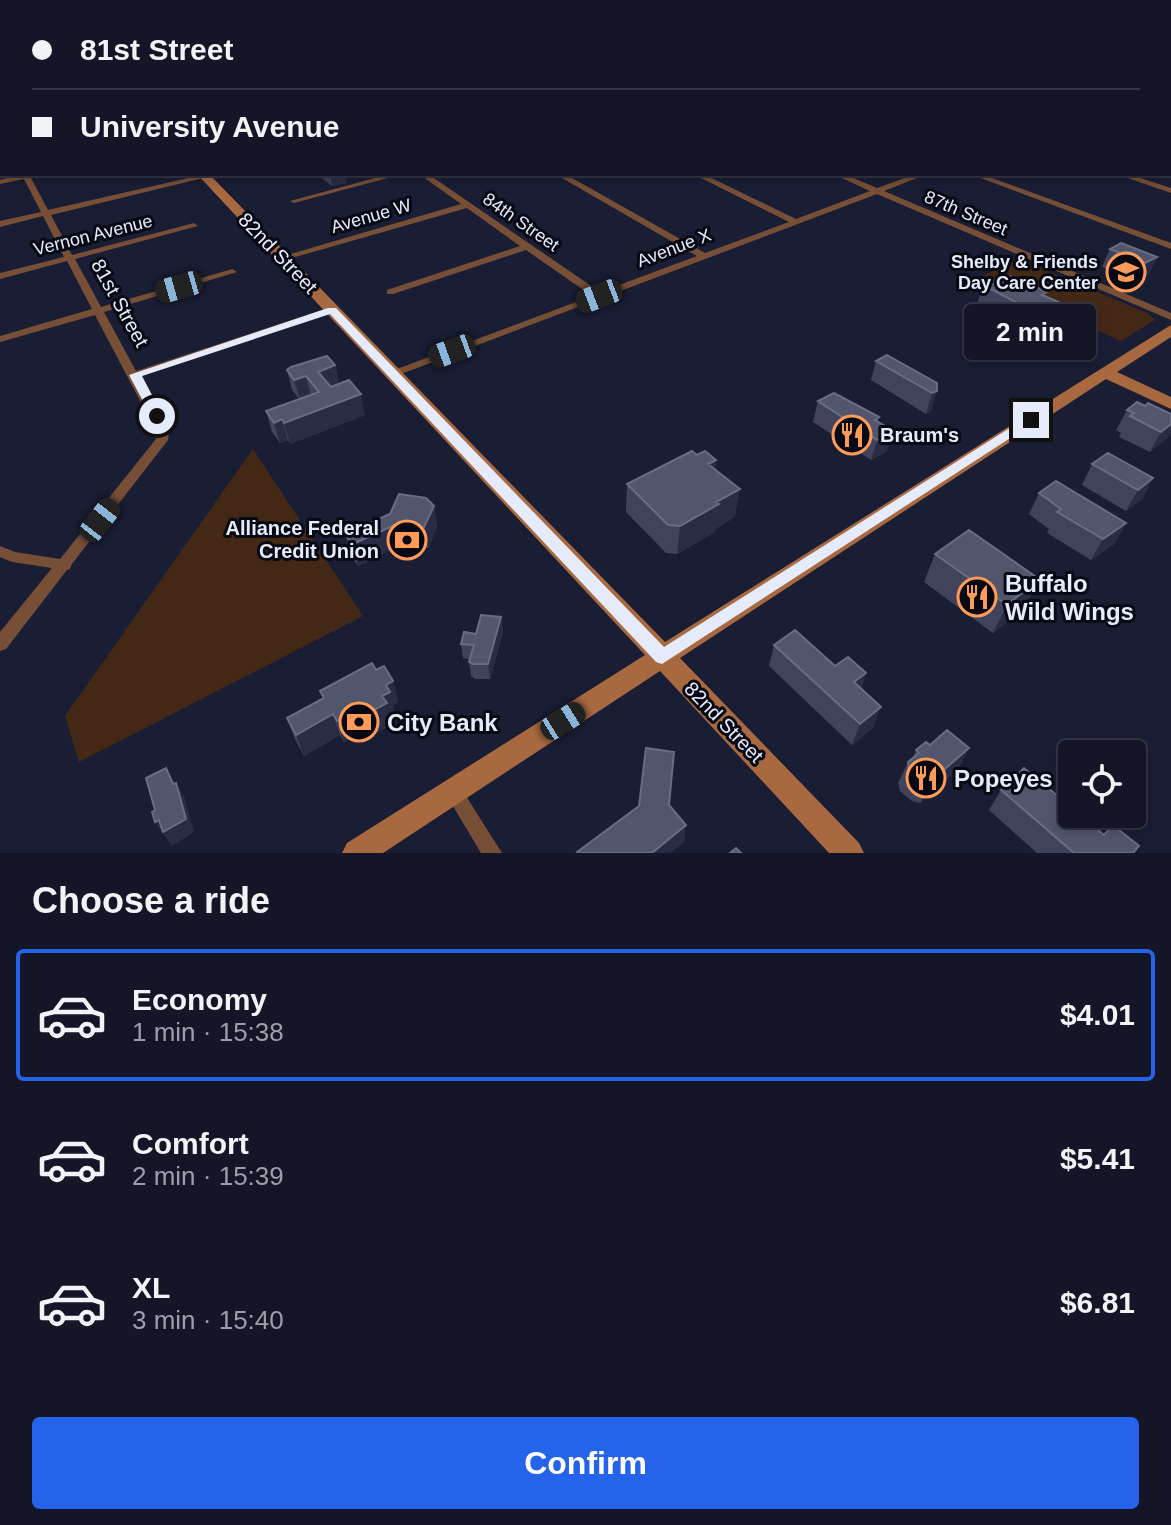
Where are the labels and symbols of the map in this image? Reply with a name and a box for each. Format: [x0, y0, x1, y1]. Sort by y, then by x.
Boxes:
street label: 87th Street [922, 187, 1010, 239]
street label: 84th Street [479, 189, 563, 255]
street label: Avenue W [328, 195, 414, 237]
street label: 82nd Street [234, 208, 322, 298]
street label: Vernon Avenue [31, 211, 155, 259]
street label: Avenue X [634, 225, 714, 271]
school or university icon: Shelby & Friends Day Care Center [1105, 251, 1147, 293]
place label: Shelby & Friends Day Care Center [951, 252, 1098, 293]
street label: 81st Street [87, 255, 153, 351]
car [153, 269, 205, 305]
car [572, 276, 626, 316]
callout: 2 min [965, 304, 1097, 360]
car [425, 332, 479, 370]
route start [139, 398, 175, 434]
route end [1013, 402, 1049, 438]
restaurant icon: Braum's [831, 414, 873, 456]
place label: Braum's [880, 424, 959, 446]
car [76, 494, 124, 546]
place label: Alliance Federal Credit Union [226, 517, 379, 562]
bank icon: Alliance Federal Credit Union [386, 519, 428, 561]
place label: Buffalo Wild Wings [1005, 570, 1134, 625]
restaurant icon: Buffalo Wild Wings [956, 576, 998, 618]
street label: 82nd Street [680, 677, 768, 767]
car [536, 698, 590, 744]
bank icon: City Bank [338, 701, 380, 743]
place label: City Bank [387, 709, 498, 736]
restaurant icon: Popeyes [905, 757, 947, 799]
place label: Popeyes [954, 765, 1053, 792]

